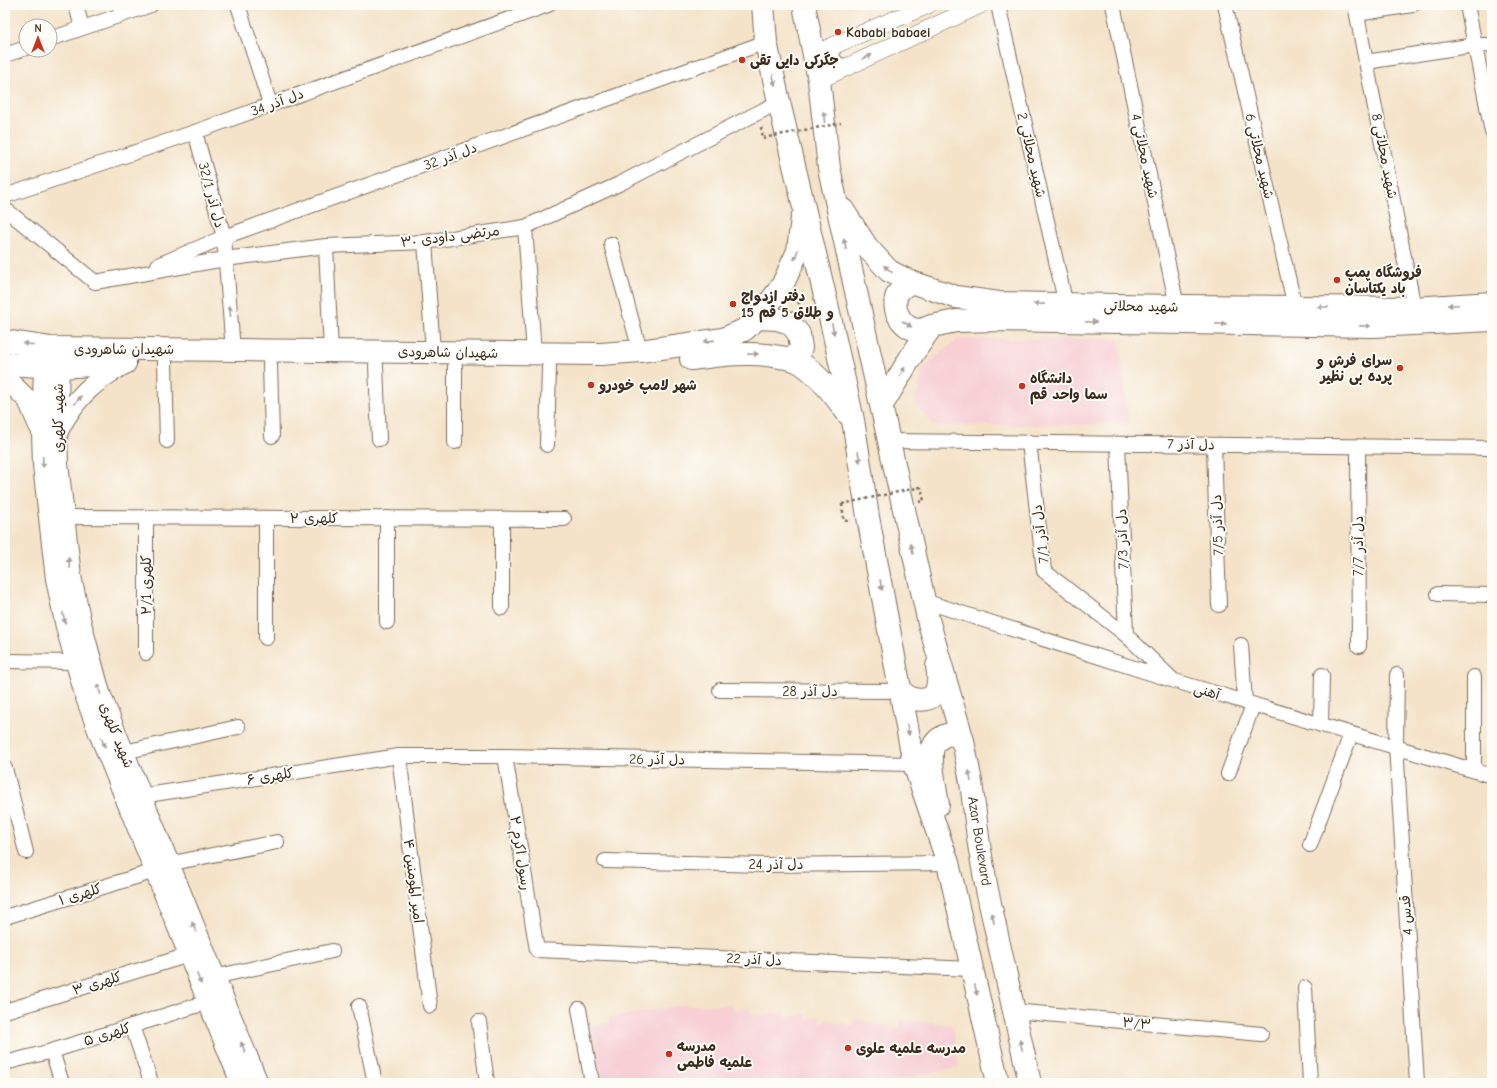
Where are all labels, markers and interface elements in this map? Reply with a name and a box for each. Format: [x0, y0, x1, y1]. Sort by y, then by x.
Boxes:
north arrow [18, 18, 58, 58]
text: N [34, 22, 42, 35]
place label: Kababi babaei [846, 24, 930, 41]
marker: Kababi babaei [833, 27, 843, 37]
place label: جگرکی دایی تقی [750, 51, 839, 69]
one-way arrow [861, 54, 873, 60]
marker: جگرکی دایی تقی [737, 55, 747, 65]
one-way arrow [772, 74, 778, 86]
street label: دل آذر 34 [248, 85, 306, 120]
one-way arrow [820, 110, 827, 123]
street label: شهید محلاتی 2 [1013, 111, 1050, 199]
street label: شهید محلاتی 4 [1127, 112, 1162, 200]
street label: شهید محلاتی 6 [1241, 112, 1278, 200]
street label: شهید محلاتی 8 [1368, 112, 1401, 200]
street label: دل آذر 32 [421, 139, 479, 174]
street label: دل آذر 32/1 [195, 160, 228, 230]
street label: ۳۰ مرتضی داودی [400, 222, 501, 251]
one-way arrow [842, 238, 848, 251]
one-way arrow [792, 250, 798, 262]
place label: فروشگاه پمپ باد یکتاسان [1345, 263, 1422, 297]
one-way arrow [883, 264, 893, 273]
marker: فروشگاه پمپ باد یکتاسان [1332, 275, 1342, 285]
place label: دفتر ازدواج 15 و طلاق 5 قم [741, 288, 834, 323]
street label: شهید محلاتی [1103, 297, 1179, 316]
marker: دفتر ازدواج 15 و طلاق 5 قم [728, 299, 738, 309]
one-way arrow [1032, 301, 1045, 307]
one-way arrow [1447, 302, 1459, 309]
one-way arrow [1316, 304, 1329, 310]
one-way arrow [226, 305, 233, 317]
one-way arrow [1085, 319, 1098, 325]
one-way arrow [902, 320, 912, 328]
one-way arrow [1215, 321, 1228, 327]
one-way arrow [830, 323, 836, 336]
one-way arrow [1359, 323, 1372, 329]
one-way arrow [703, 338, 715, 344]
one-way arrow [22, 341, 34, 347]
street label: شهیدان شاهرودی [74, 341, 174, 358]
street label: شهیدان شاهرودی [398, 343, 498, 362]
one-way arrow [747, 351, 760, 357]
place label: سرای فرش و پرده بی نظیر [1316, 352, 1392, 385]
marker: سرای فرش و پرده بی نظیر [1395, 363, 1405, 373]
one-way arrow [898, 366, 905, 378]
place label: دانشگاه سما واحد قم [1030, 369, 1108, 405]
place label: شهر لامپ خودرو [598, 377, 697, 394]
marker: شهر لامپ خودرو [586, 380, 596, 390]
marker: دانشگاه سما واحد قم [1017, 381, 1027, 391]
street label: شهید کلهری [50, 383, 67, 453]
one-way arrow [73, 394, 82, 405]
street label: دل آذر 7 [1167, 436, 1215, 453]
one-way arrow [856, 451, 862, 463]
one-way arrow [40, 456, 46, 469]
street label: دل آذر 7/5 [1208, 494, 1227, 556]
street label: دل آذر 7/1 [1028, 503, 1053, 564]
street label: دل آذر 7/3 [1113, 508, 1132, 570]
street label: کلهری ۲ [290, 510, 338, 527]
street label: دل آذر 7/7 [1350, 516, 1367, 576]
one-way arrow [909, 543, 915, 555]
street label: کلهری ۲/1 [138, 555, 155, 615]
one-way arrow [66, 556, 72, 569]
one-way arrow [878, 579, 884, 591]
one-way arrow [62, 612, 68, 624]
street label: آهنی [1192, 679, 1222, 704]
one-way arrow [96, 683, 102, 695]
street label: دل آذر 28 [782, 683, 838, 700]
street label: شهید کلهری [96, 700, 137, 770]
one-way arrow [905, 723, 911, 736]
one-way arrow [100, 736, 106, 748]
street label: دل آذر 26 [629, 751, 685, 768]
street label: کلهری ۶ [245, 764, 295, 789]
one-way arrow [967, 770, 973, 782]
street label: Azar Boulevard [964, 795, 995, 887]
street label: رسول اکرم ۲ [503, 815, 535, 892]
street label: امیر المومنین ۴ [400, 838, 427, 924]
street label: دل آذر 24 [748, 856, 804, 873]
street label: کلهری ۱ [57, 880, 104, 909]
street label: قدس 4 [1397, 894, 1416, 936]
one-way arrow [990, 912, 996, 924]
one-way arrow [190, 920, 196, 932]
street label: دل آذر 22 [726, 950, 782, 969]
street label: کلهری ۳ [71, 968, 124, 999]
one-way arrow [196, 974, 202, 986]
one-way arrow [974, 984, 980, 996]
street label: ۳/۳ [1122, 1014, 1152, 1033]
street label: کلهری ۵ [81, 1019, 133, 1050]
place label: مدرسه علمیه فاطمی [677, 1038, 752, 1071]
one-way arrow [1018, 1039, 1024, 1051]
place label: مدرسه علمیه علوی [856, 1040, 966, 1058]
one-way arrow [240, 1041, 246, 1053]
marker: مدرسه علمیه علوی [843, 1043, 853, 1053]
marker: مدرسه علمیه فاطمی [664, 1049, 674, 1059]

